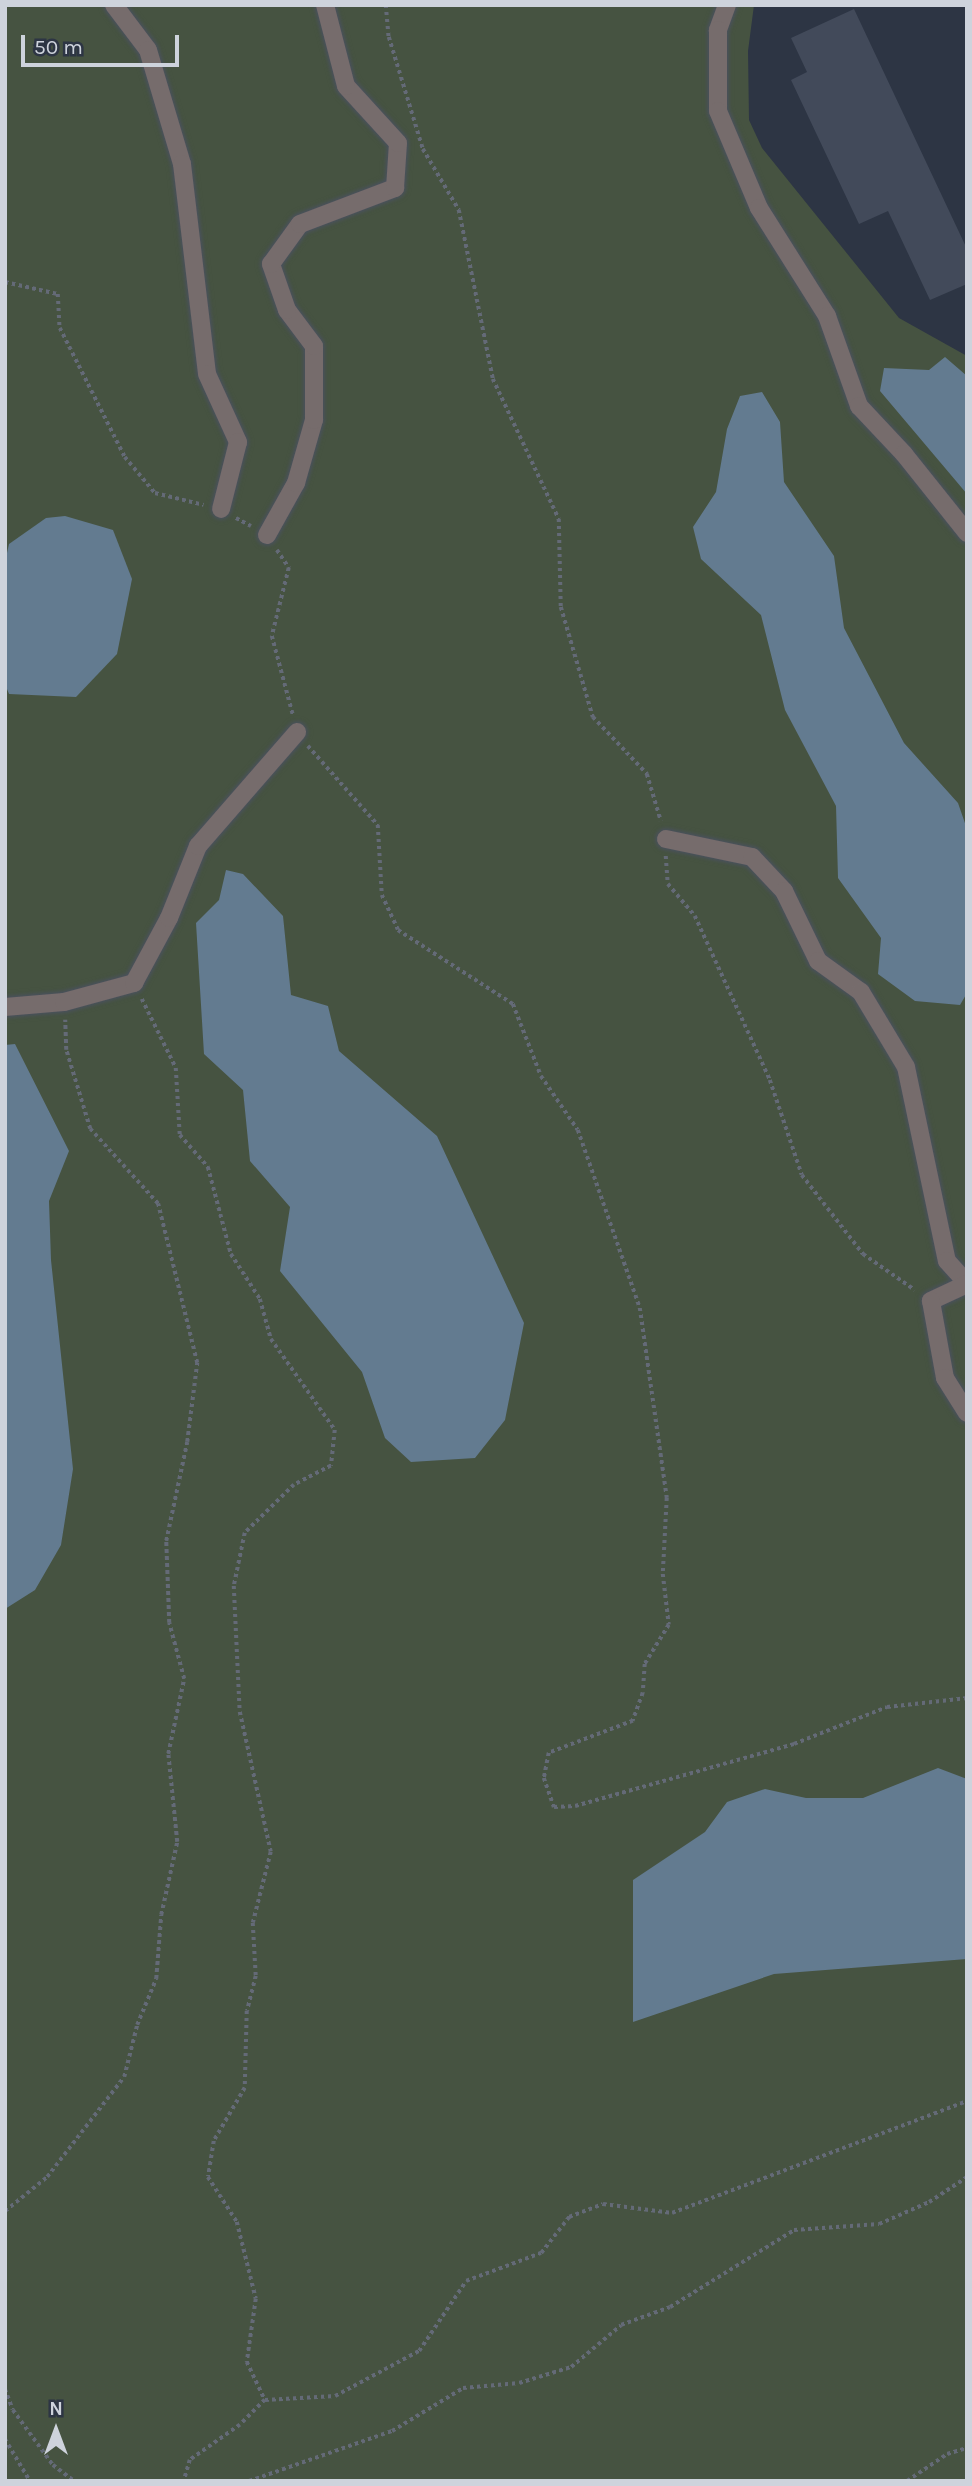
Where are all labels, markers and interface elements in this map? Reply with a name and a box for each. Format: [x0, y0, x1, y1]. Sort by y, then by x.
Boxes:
scale bar [24, 21, 182, 65]
text: 50 m [34, 35, 83, 59]
north arrow [21, 2395, 91, 2465]
text: N [49, 2398, 63, 2420]

